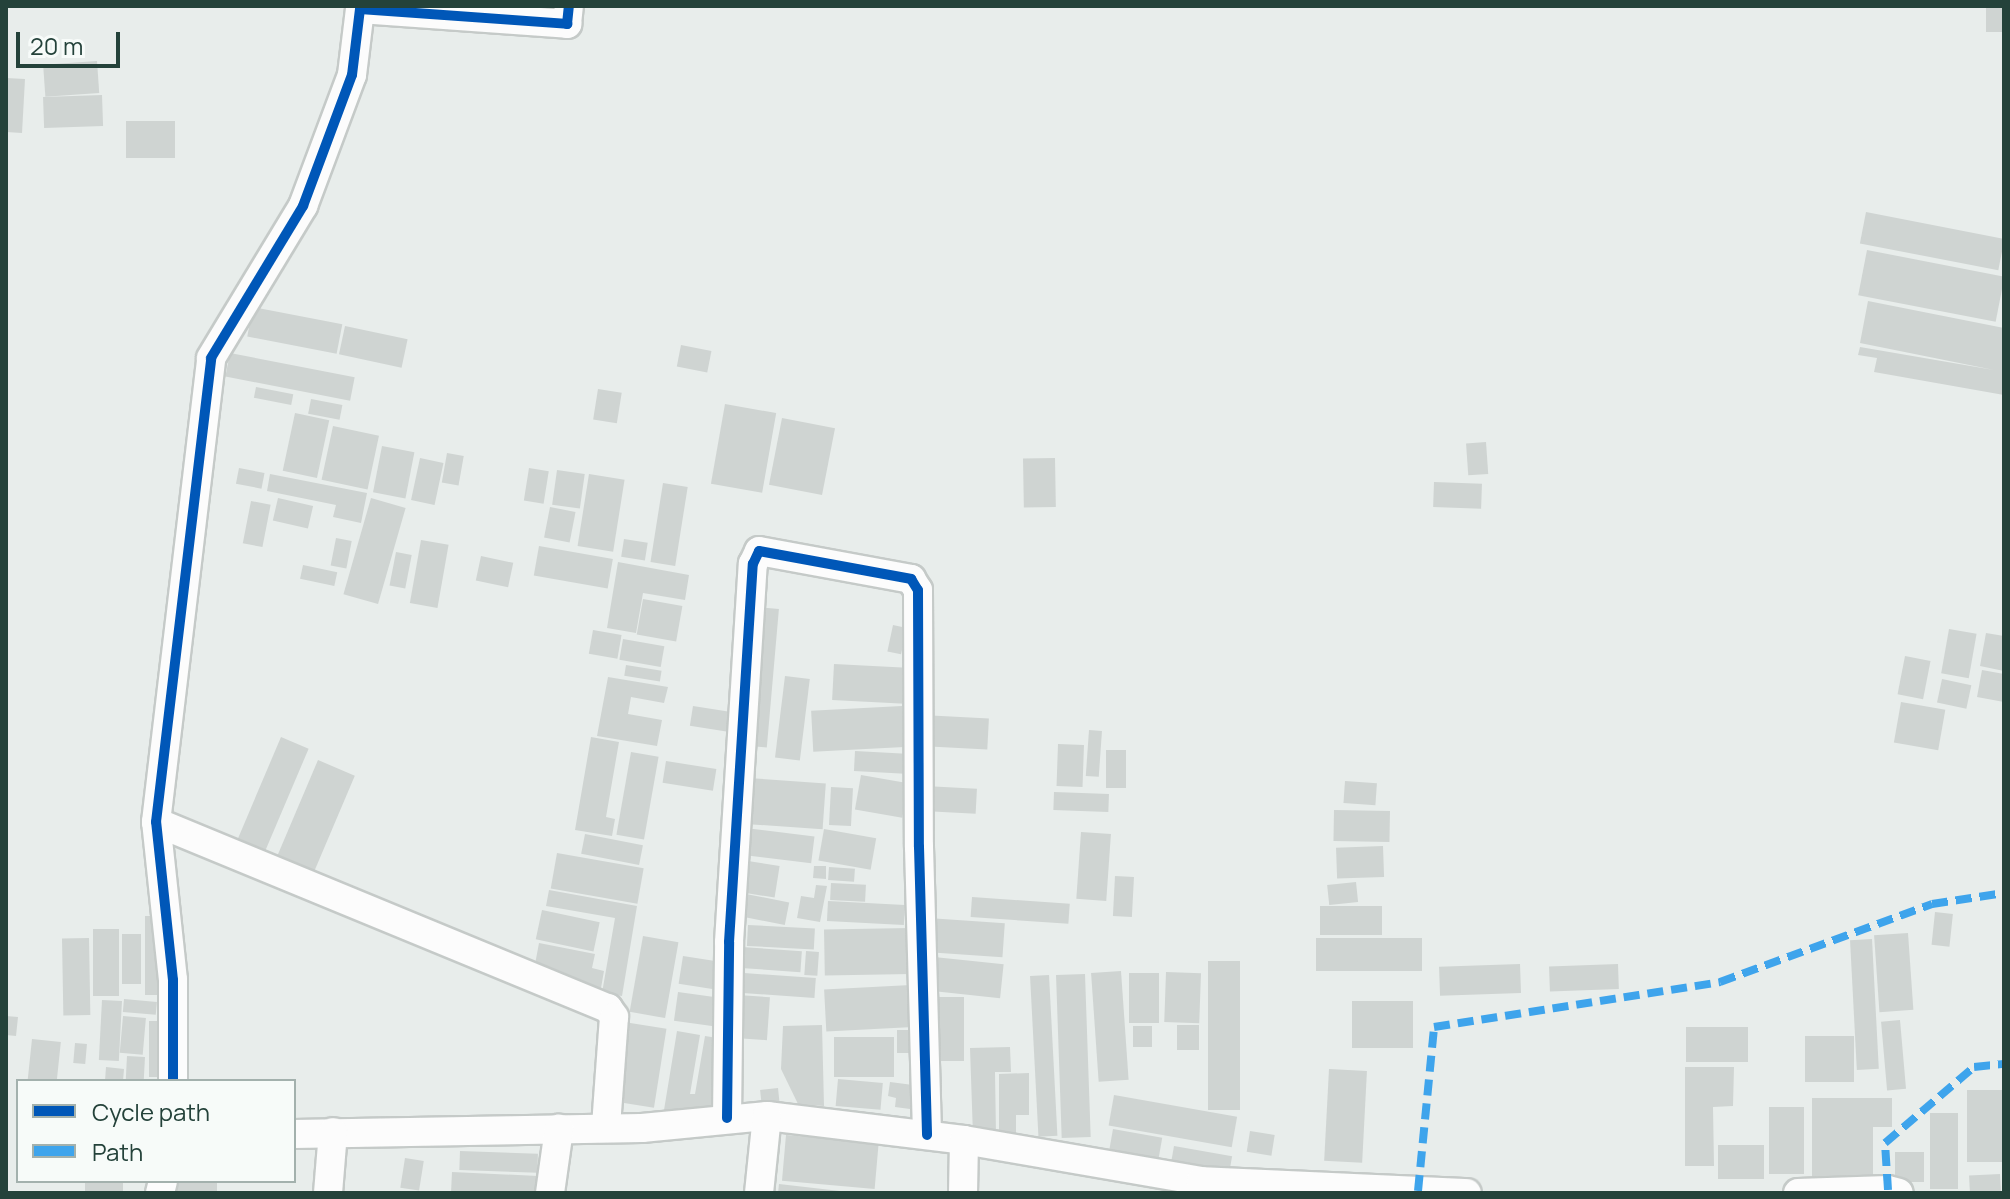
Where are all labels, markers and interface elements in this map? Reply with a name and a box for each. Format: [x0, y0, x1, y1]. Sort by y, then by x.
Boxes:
scale bar [20, 16, 124, 66]
text: 20 m [30, 29, 83, 62]
legend [16, 1079, 296, 1183]
text: Cycle path [92, 1095, 210, 1128]
text: Path [92, 1135, 143, 1168]

